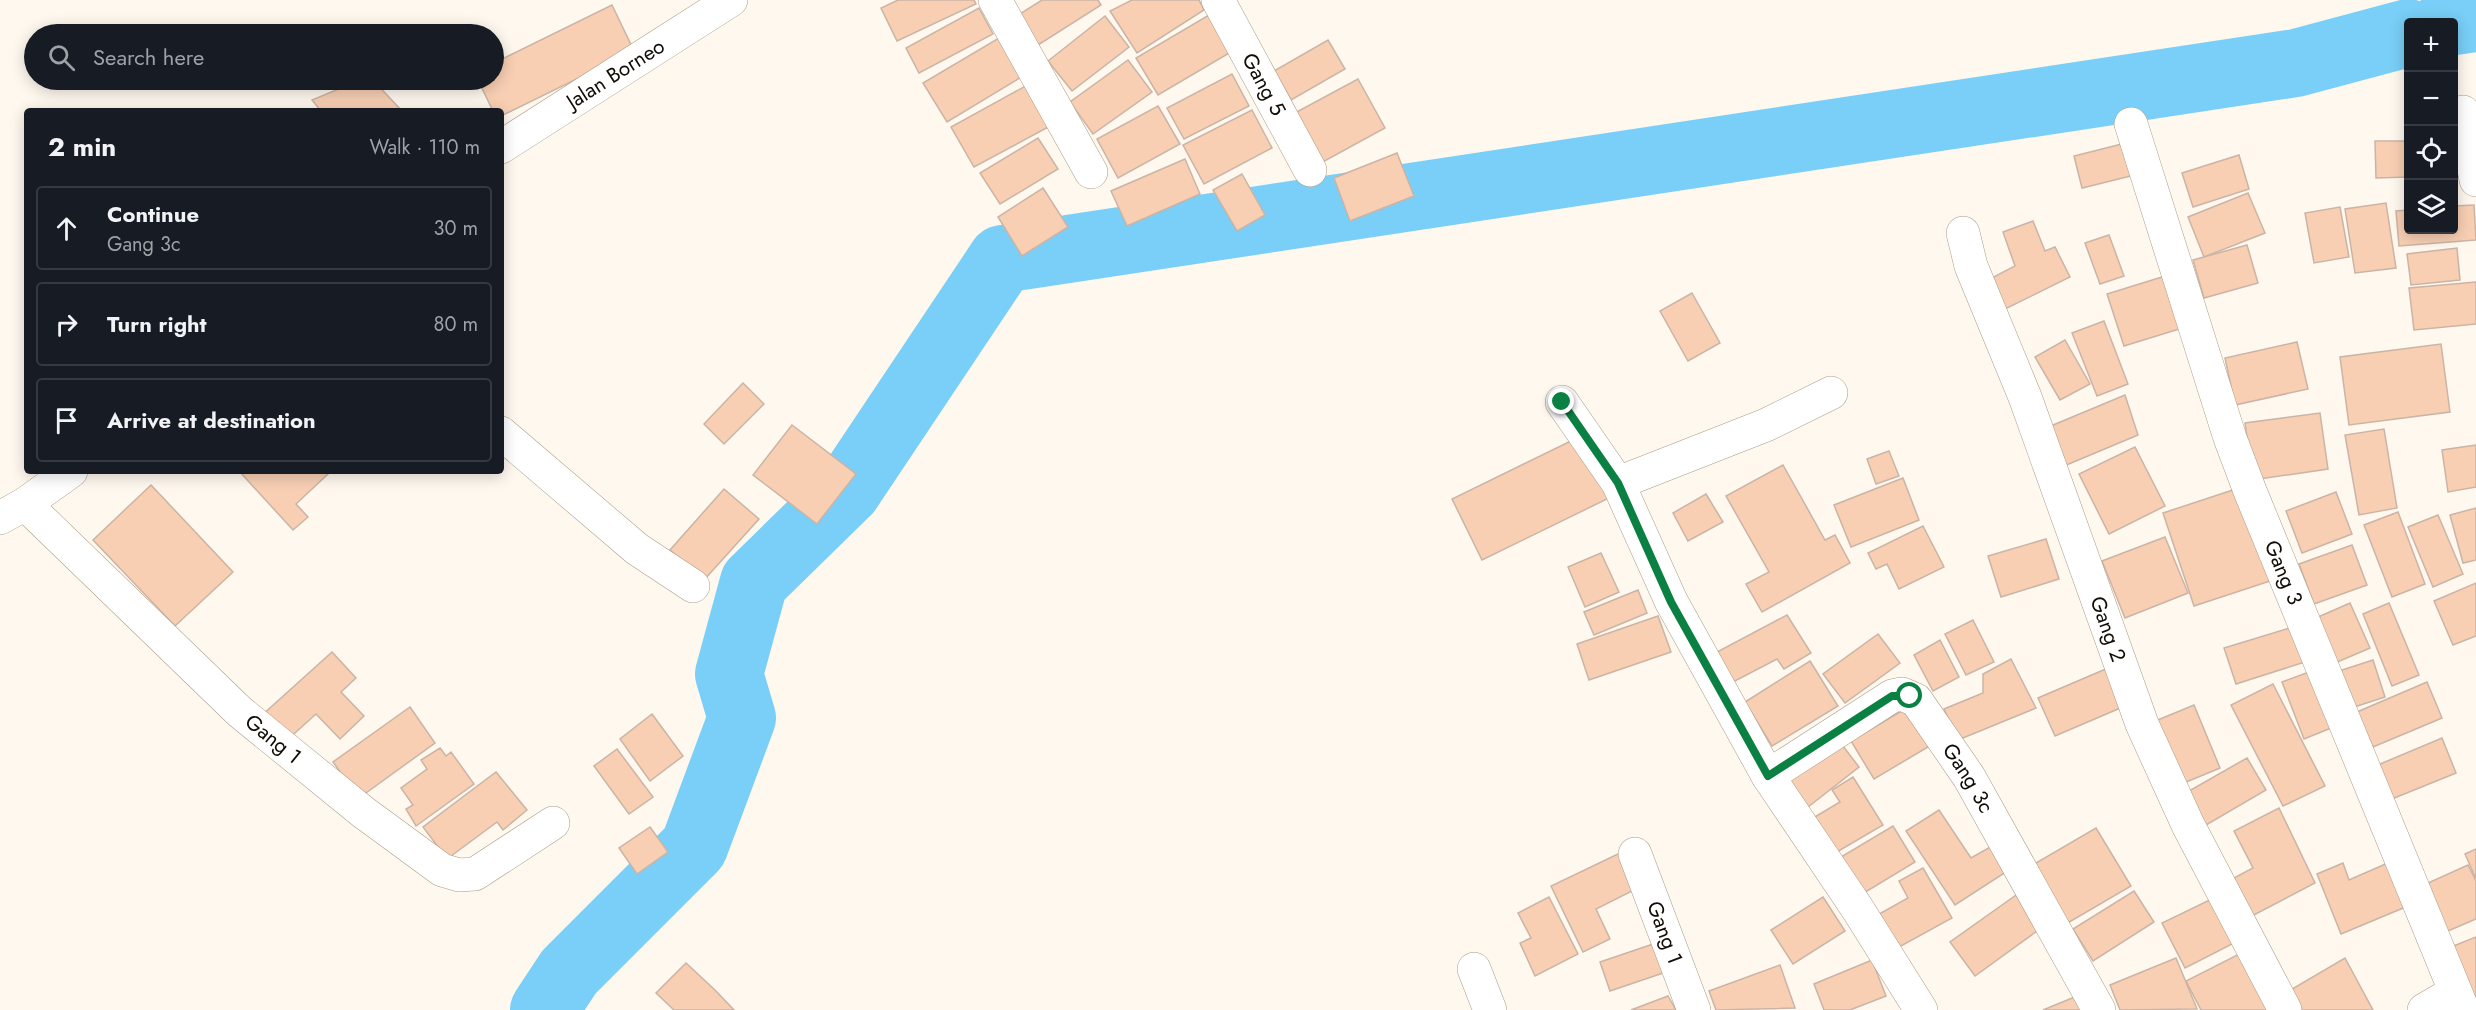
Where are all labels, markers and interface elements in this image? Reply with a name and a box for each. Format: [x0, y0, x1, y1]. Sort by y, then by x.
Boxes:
map controls [2404, 18, 2458, 234]
button: + [2404, 18, 2458, 72]
search box [24, 24, 504, 90]
street label: Jalan Borneo [558, 31, 671, 118]
icon: search [45, 41, 78, 74]
text: Search here [93, 41, 204, 73]
street label: Gang 5 [1234, 48, 1293, 121]
button: − [2404, 72, 2458, 126]
button: locate [2404, 126, 2458, 180]
text: 2 min [48, 128, 116, 166]
text: Walk · 110 m [370, 133, 480, 162]
button: layers [2404, 180, 2458, 234]
text: Continue [107, 198, 199, 230]
icon: ahead [50, 212, 83, 245]
text: 30 m [433, 214, 478, 243]
text: Gang 3c [107, 230, 181, 259]
icon: right [50, 308, 83, 341]
text: Turn right [107, 308, 207, 340]
text: 80 m [433, 310, 478, 339]
route end [1548, 388, 1574, 414]
icon: arrive [50, 404, 83, 437]
text: Arrive at destination [107, 404, 316, 436]
street label: Gang 3 [2257, 536, 2310, 609]
street label: Gang 2 [2082, 592, 2134, 666]
route start [1896, 682, 1922, 708]
street label: Gang 1 [239, 707, 308, 771]
street label: Gang 3c [1935, 737, 2001, 818]
street label: Gang 1 [1639, 897, 1690, 968]

